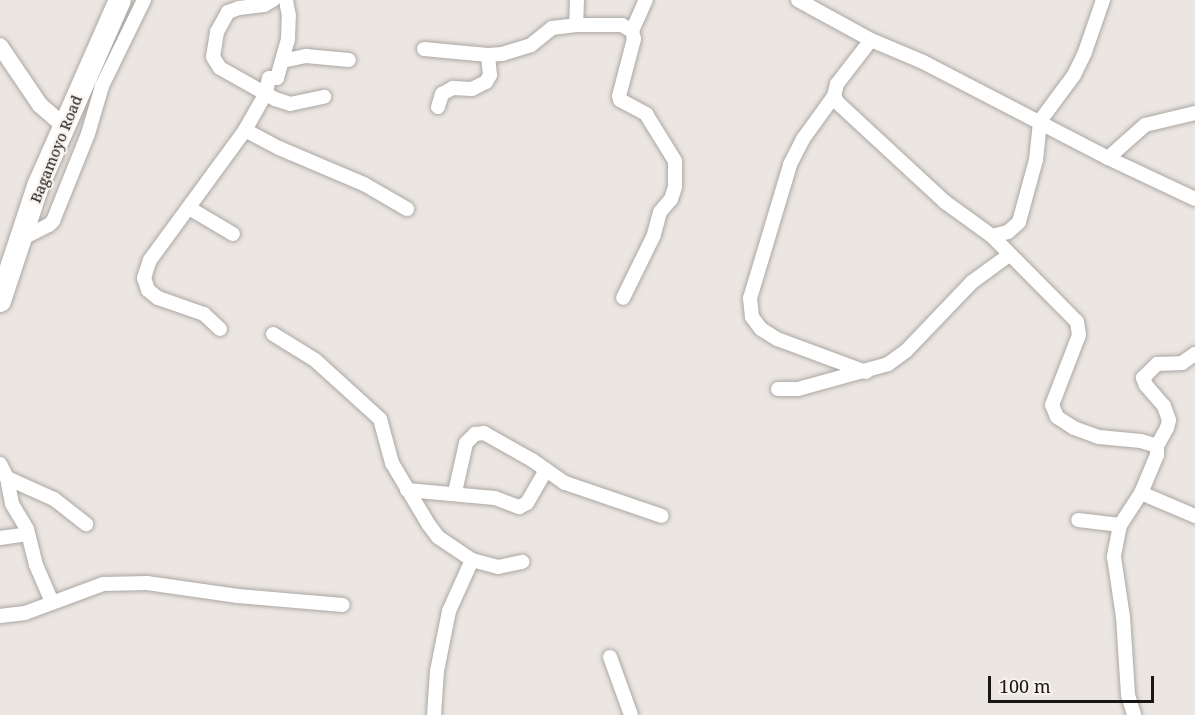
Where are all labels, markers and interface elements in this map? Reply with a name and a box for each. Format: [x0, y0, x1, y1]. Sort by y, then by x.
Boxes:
street label: Bagamoyo Road [26, 93, 86, 205]
scale bar [991, 664, 1158, 702]
text: 100 m [999, 674, 1051, 698]

